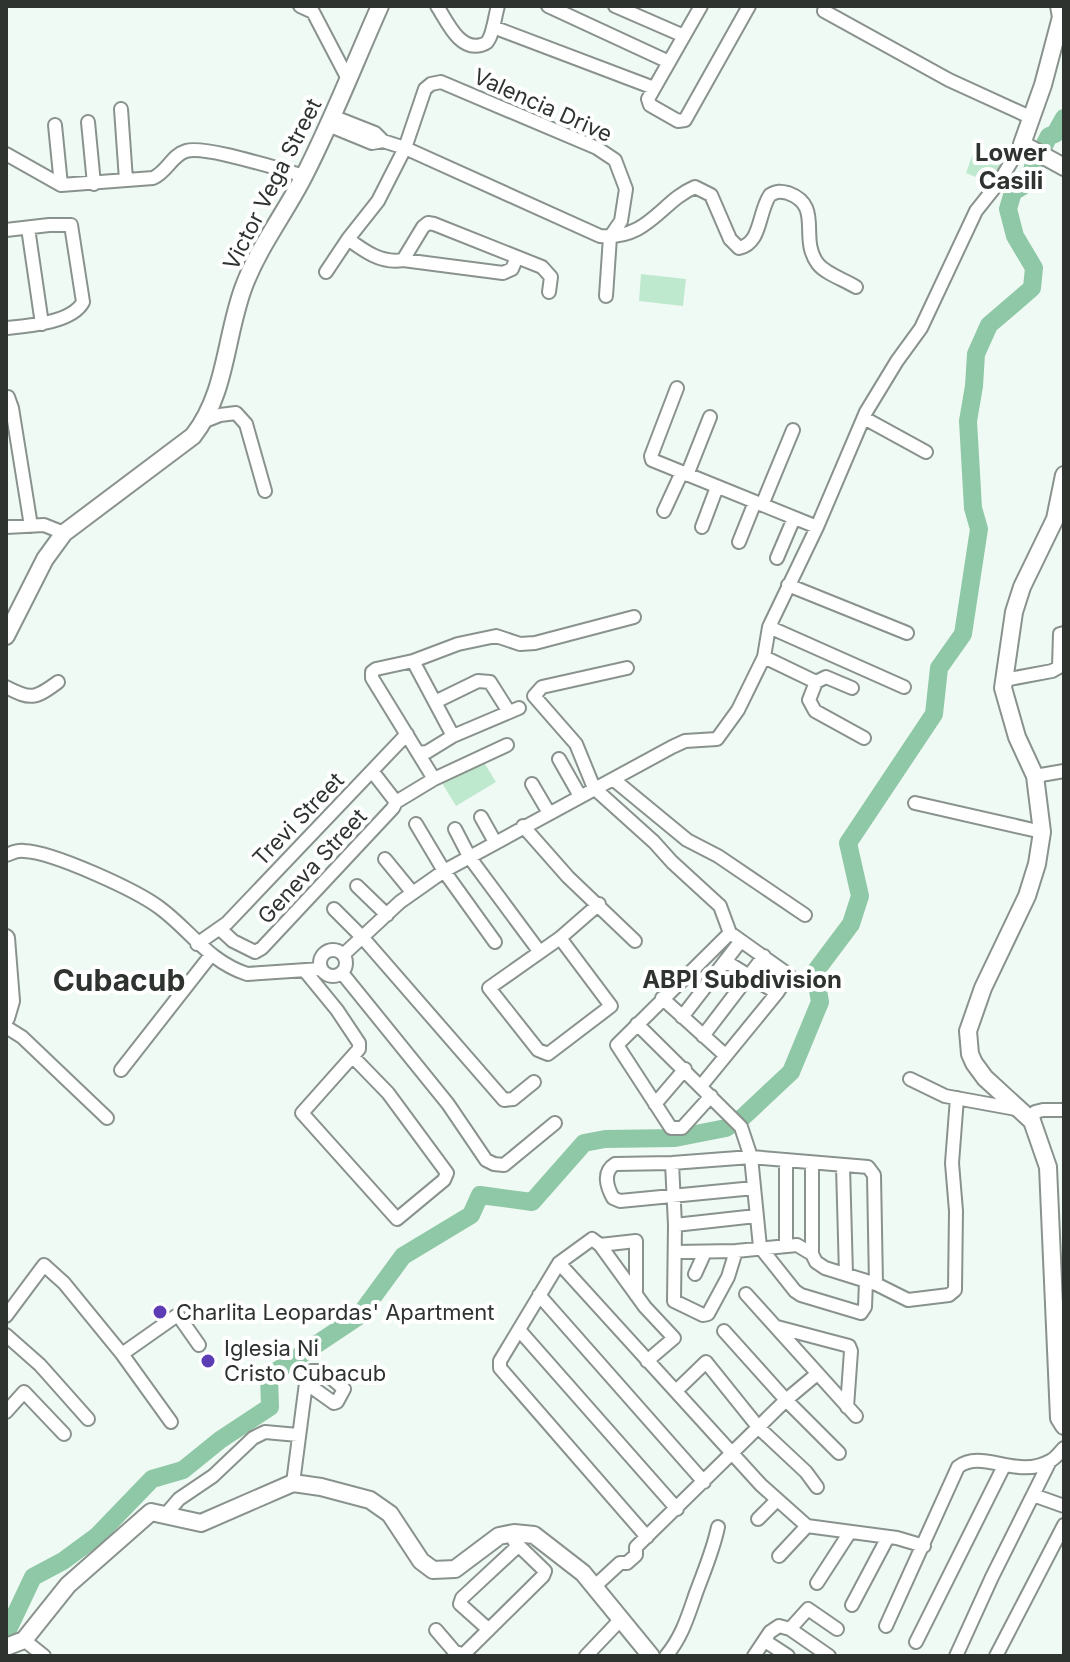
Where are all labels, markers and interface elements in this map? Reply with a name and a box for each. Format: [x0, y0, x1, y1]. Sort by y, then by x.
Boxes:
street label: Valencia Drive [470, 63, 616, 147]
street label: Victor Vega Street [218, 94, 326, 274]
district label: Lower Casili [975, 138, 1047, 195]
street label: Trevi Street [247, 767, 349, 871]
street label: Geneva Street [252, 803, 372, 929]
district label: Cubacub [53, 962, 185, 998]
district label: ABPI Subdivision [642, 965, 842, 994]
place label: Charlita Leopardas' Apartment [176, 1299, 495, 1325]
marker: Charlita Leopardas' Apartment [151, 1303, 169, 1321]
place label: Iglesia Ni Cristo Cubacub [224, 1335, 386, 1386]
marker: Iglesia Ni Cristo Cubacub [199, 1352, 217, 1370]

